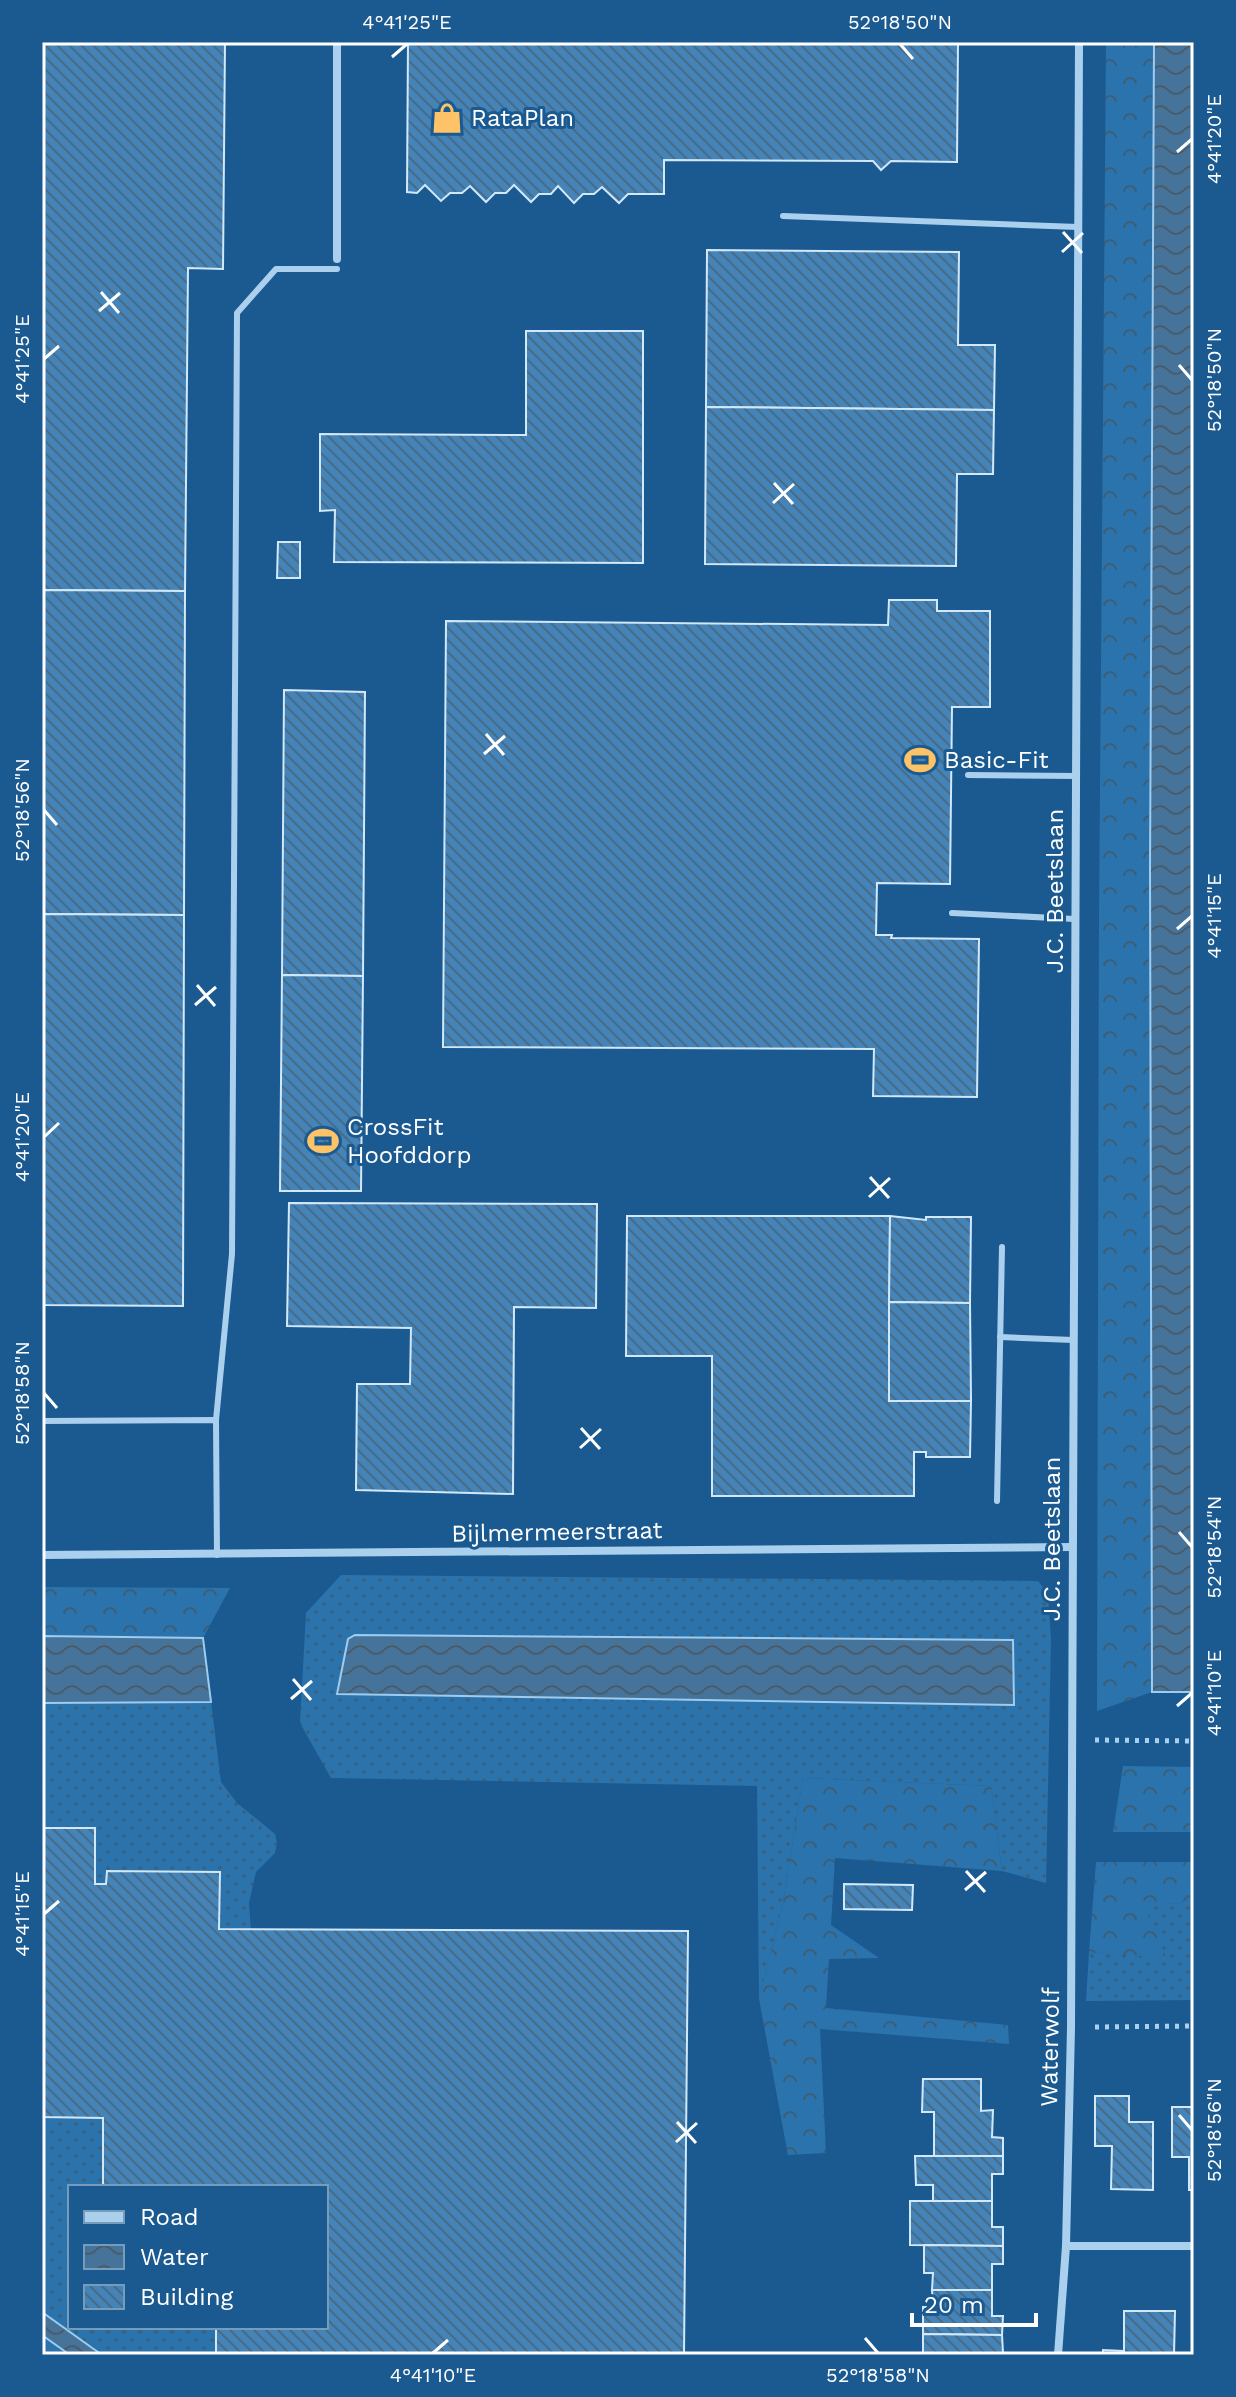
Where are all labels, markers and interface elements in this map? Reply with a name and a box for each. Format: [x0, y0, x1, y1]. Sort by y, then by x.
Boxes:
text: 4°41'25"E [362, 10, 452, 34]
text: 52°18'50"N [848, 10, 952, 34]
text: 4°41'20"E [1202, 94, 1226, 184]
shop icon: RataPlan [430, 101, 464, 135]
place label: RataPlan [471, 104, 574, 132]
text: 4°41'25"E [10, 314, 34, 404]
text: 52°18'50"N [1202, 328, 1226, 432]
sports icon: Basic-Fit [903, 743, 937, 777]
place label: Basic-Fit [944, 746, 1049, 774]
text: 52°18'56"N [10, 758, 34, 862]
street label: J.C. Beetslaan [1041, 809, 1069, 973]
text: 4°41'15"E [1202, 873, 1226, 959]
text: 4°41'20"E [10, 1092, 34, 1182]
place label: CrossFit Hoofddorp [347, 1113, 471, 1169]
sports icon: CrossFit Hoofddorp [306, 1124, 340, 1158]
text: 52°18'58"N [10, 1341, 34, 1445]
street label: J.C. Beetslaan [1038, 1457, 1066, 1621]
text: 52°18'54"N [1202, 1496, 1226, 1598]
street label: Bijlmermeerstraat [451, 1516, 663, 1548]
text: 4°41'10"E [1202, 1650, 1226, 1736]
text: 4°41'15"E [10, 1871, 34, 1957]
street label: Waterwolf [1035, 1986, 1065, 2107]
text: 52°18'56"N [1202, 2078, 1226, 2182]
legend [68, 2185, 328, 2329]
text: Road [140, 2203, 199, 2231]
text: Water [140, 2243, 209, 2271]
scale bar [912, 2277, 1036, 2327]
text: Building [140, 2283, 233, 2311]
text: 20 m [924, 2291, 984, 2319]
text: 4°41'10"E [390, 2363, 476, 2387]
text: 52°18'58"N [826, 2363, 930, 2387]

